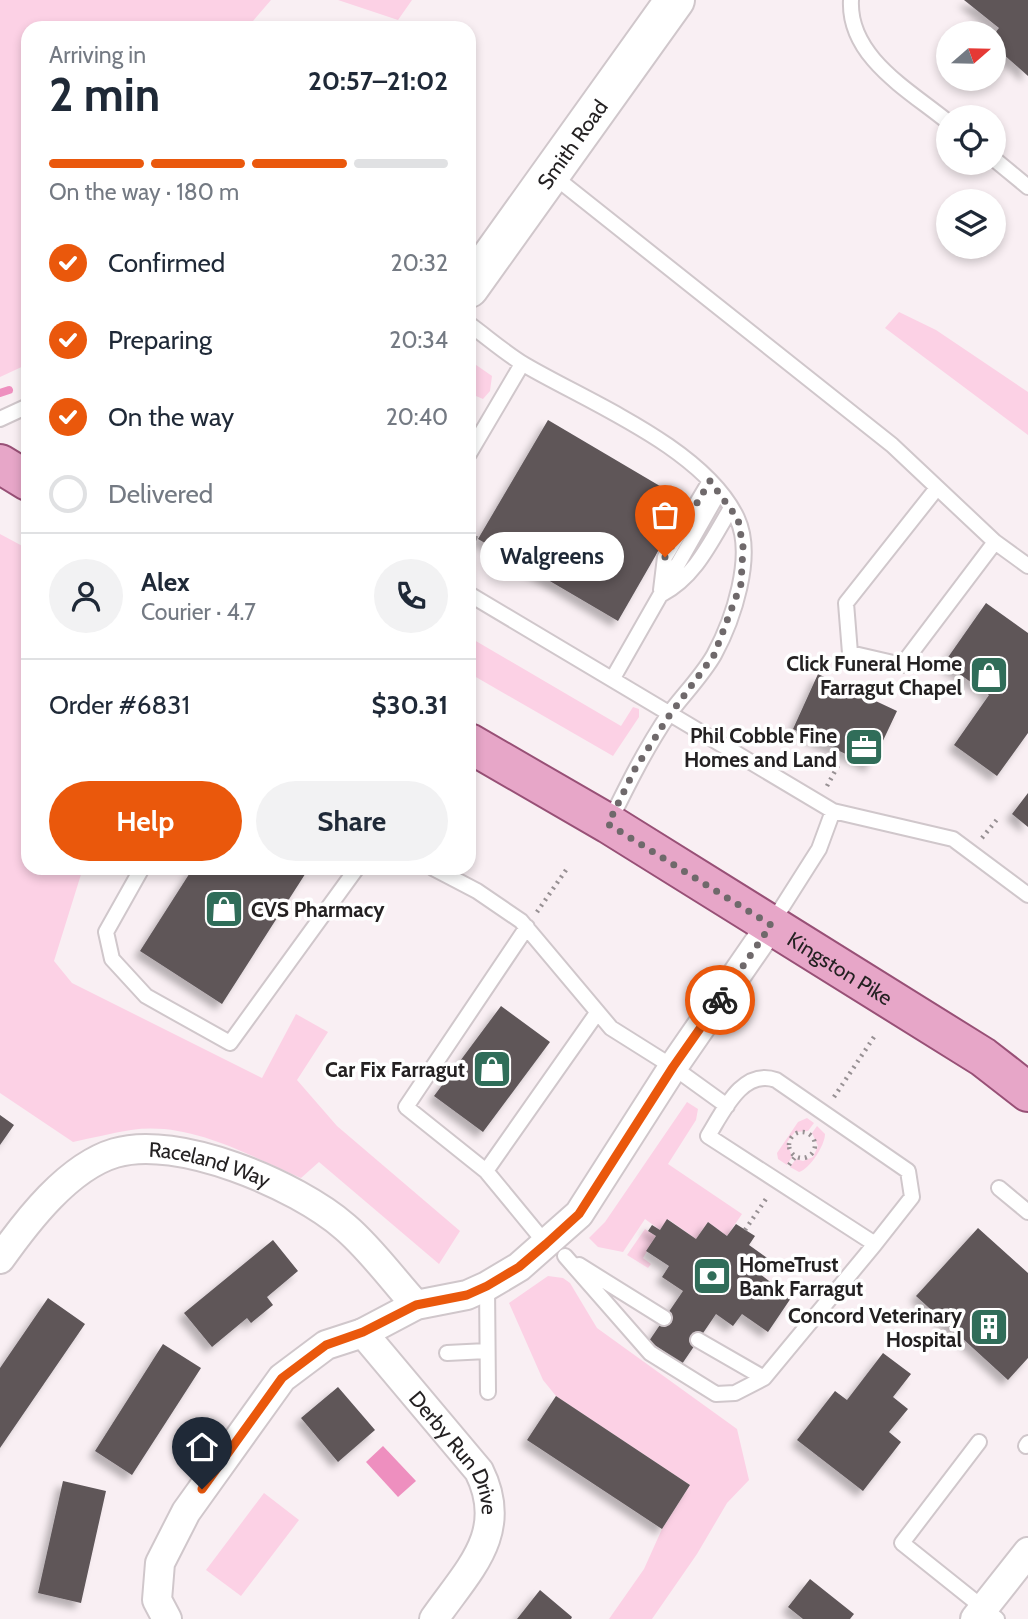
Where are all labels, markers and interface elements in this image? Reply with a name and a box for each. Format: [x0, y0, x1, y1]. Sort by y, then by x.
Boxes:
north arrow [936, 21, 1006, 91]
map controls [936, 21, 1006, 259]
text: Arriving in [49, 41, 146, 69]
text: 20:57–21:02 [308, 65, 448, 97]
text: 2 min [49, 67, 160, 123]
street label: Smith Road [532, 95, 612, 194]
button: locate [936, 105, 1006, 175]
text: On the way · 180 m [49, 178, 239, 206]
button: layers [936, 189, 1006, 259]
icon: check [49, 244, 87, 282]
text: Confirmed [108, 247, 225, 279]
text: 20:32 [391, 249, 448, 277]
icon: check [49, 321, 87, 359]
text: Preparing [108, 324, 212, 356]
text: 20:34 [389, 326, 448, 354]
icon: check [49, 398, 87, 436]
text: On the way [108, 401, 234, 433]
text: 20:40 [386, 403, 448, 431]
text: Delivered [108, 478, 213, 510]
pin [635, 485, 695, 557]
icon: bag [646, 496, 684, 534]
callout: Walgreens [480, 532, 623, 582]
text: Walgreens [500, 542, 604, 570]
button: person [49, 559, 123, 633]
button: phone [374, 559, 448, 633]
text: Alex [141, 566, 190, 598]
text: Courier · 4.7 [141, 598, 256, 626]
place label: Click Funeral Home Farragut Chapel [786, 651, 962, 700]
shop icon: Click Funeral Home Farragut Chapel [968, 654, 1010, 696]
text: Order #6831 [49, 689, 190, 721]
text: $30.31 [371, 689, 448, 721]
place label: Phil Cobble Fine Homes and Land [684, 723, 837, 772]
office icon: Phil Cobble Fine Homes and Land [843, 726, 885, 768]
button: Help [49, 781, 242, 861]
button: Share [256, 781, 448, 861]
shop icon: CVS Pharmacy [203, 888, 245, 930]
place label: CVS Pharmacy [251, 897, 385, 922]
street label: Kingston Pike [783, 926, 897, 1010]
courier [685, 965, 755, 1035]
icon: bike [701, 981, 739, 1019]
shop icon: Car Fix Farragut [471, 1048, 513, 1090]
place label: Car Fix Farragut [325, 1057, 465, 1082]
street label: Raceland Way [148, 1136, 275, 1193]
place label: HomeTrust Bank Farragut [739, 1252, 863, 1301]
bank icon: HomeTrust Bank Farragut [691, 1255, 733, 1297]
place label: Concord Veterinary Hospital [788, 1303, 963, 1352]
building icon: Concord Veterinary Hospital [968, 1306, 1010, 1348]
street label: Derby Run Drive [404, 1386, 502, 1515]
pin [172, 1417, 232, 1489]
icon: home [183, 1428, 221, 1466]

